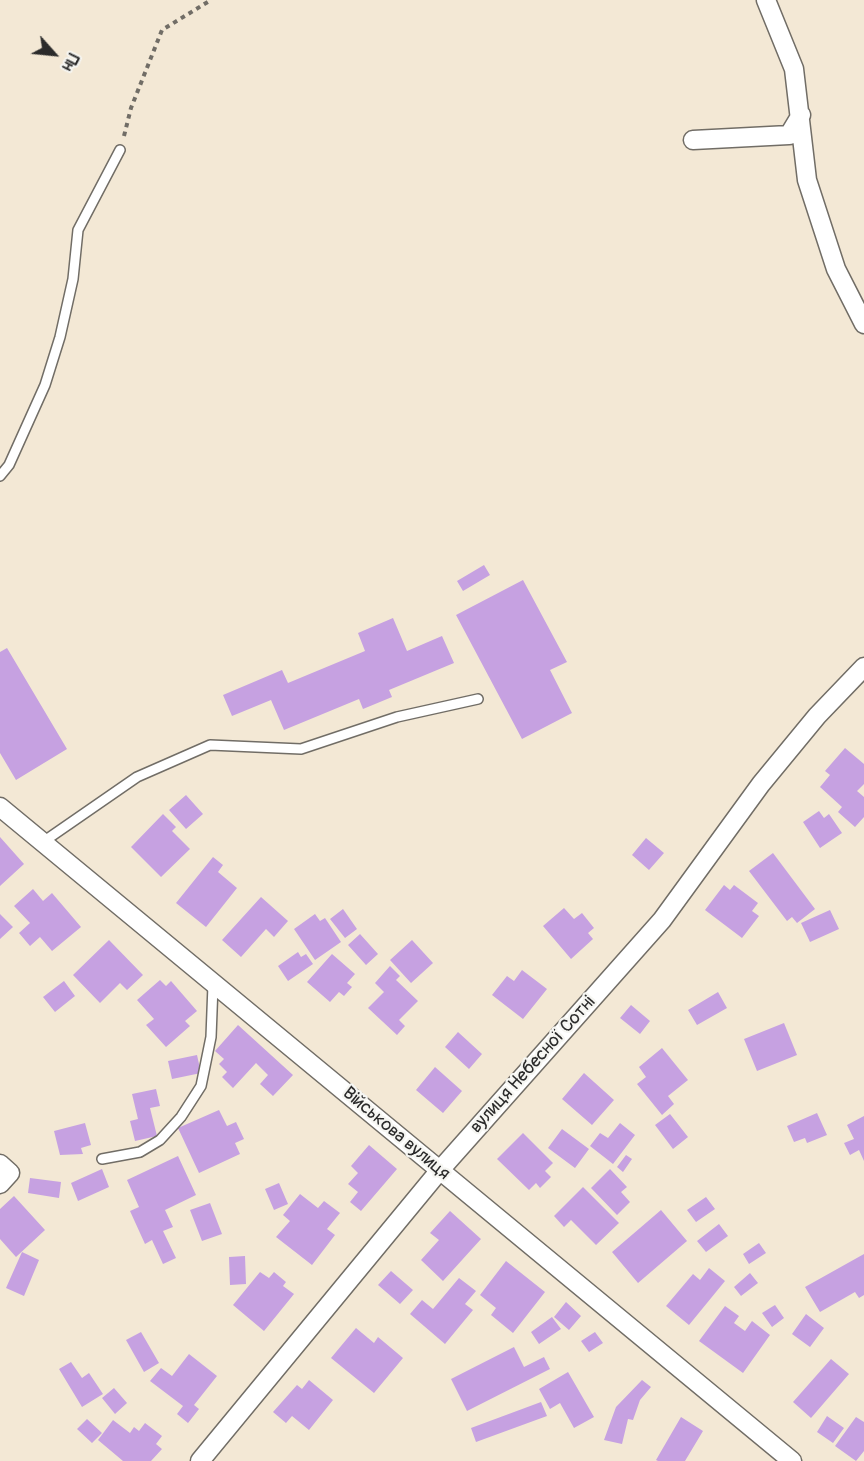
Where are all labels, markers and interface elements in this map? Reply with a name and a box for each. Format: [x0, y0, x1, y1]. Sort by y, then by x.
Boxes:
north arrow [24, 24, 84, 84]
text: Пн [57, 50, 83, 75]
street label: вулиця Небесної Сотні [466, 992, 600, 1138]
street label: Військова вулиця [338, 1083, 454, 1185]

